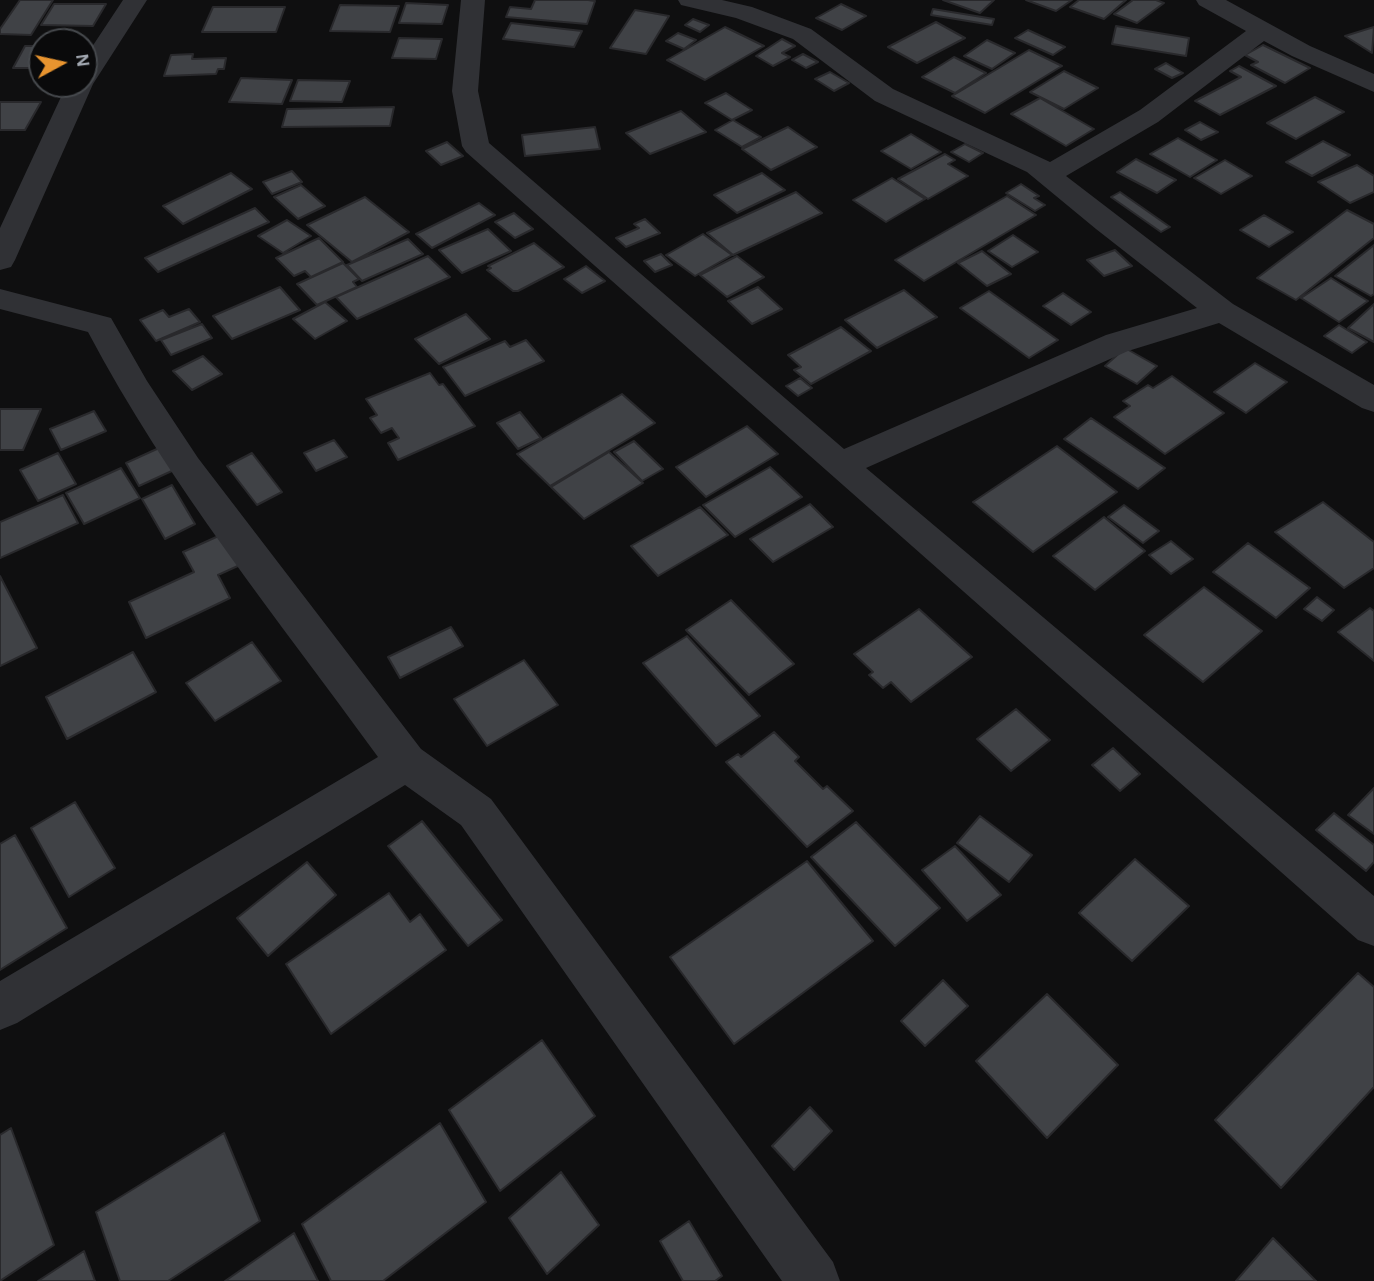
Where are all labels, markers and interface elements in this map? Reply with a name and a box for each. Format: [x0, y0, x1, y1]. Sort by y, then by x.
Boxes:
north arrow [28, 28, 98, 98]
text: N [72, 52, 93, 68]

